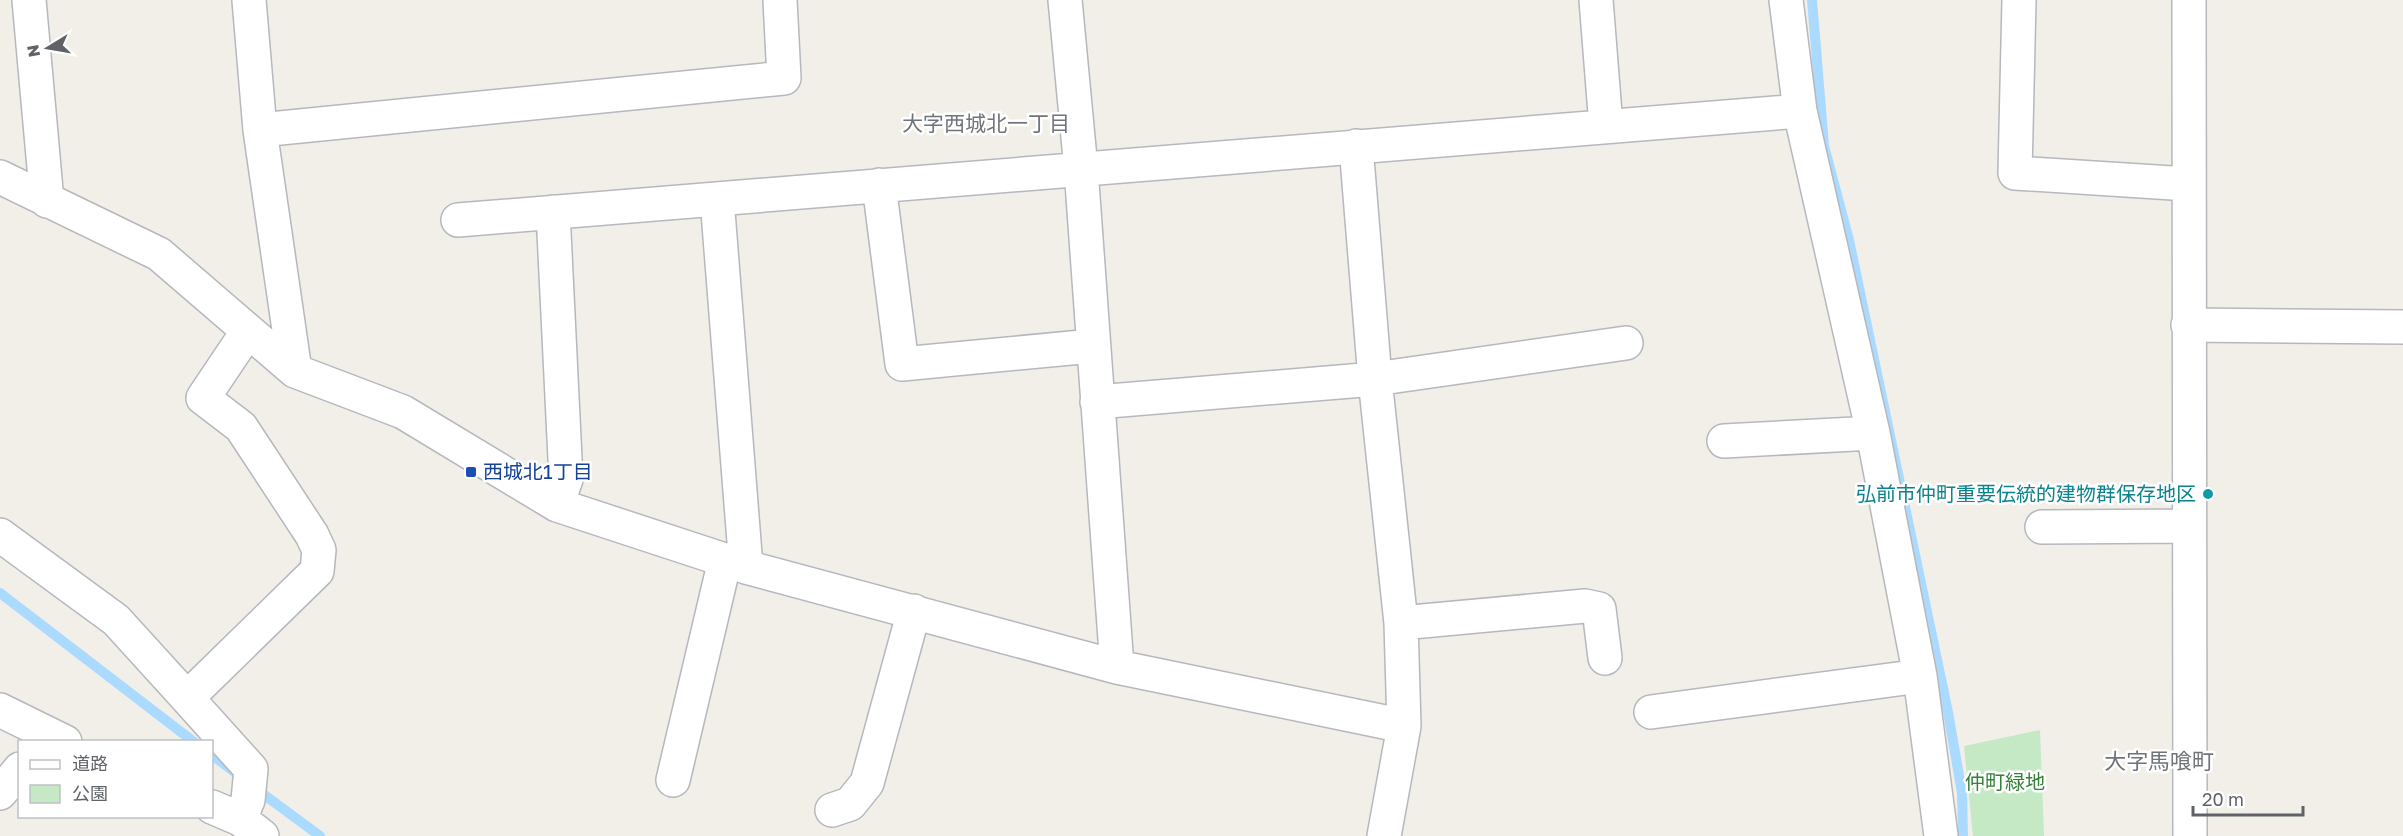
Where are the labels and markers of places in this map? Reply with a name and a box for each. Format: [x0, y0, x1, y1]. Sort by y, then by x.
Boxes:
place label: 西城北1丁目 [483, 459, 593, 483]
marker: 西城北1丁目 [464, 465, 478, 479]
place label: 弘前市仲町重要伝統的建物群保存地区 [1856, 481, 2196, 505]
marker: 弘前市仲町重要伝統的建物群保存地区 [2201, 487, 2215, 501]

